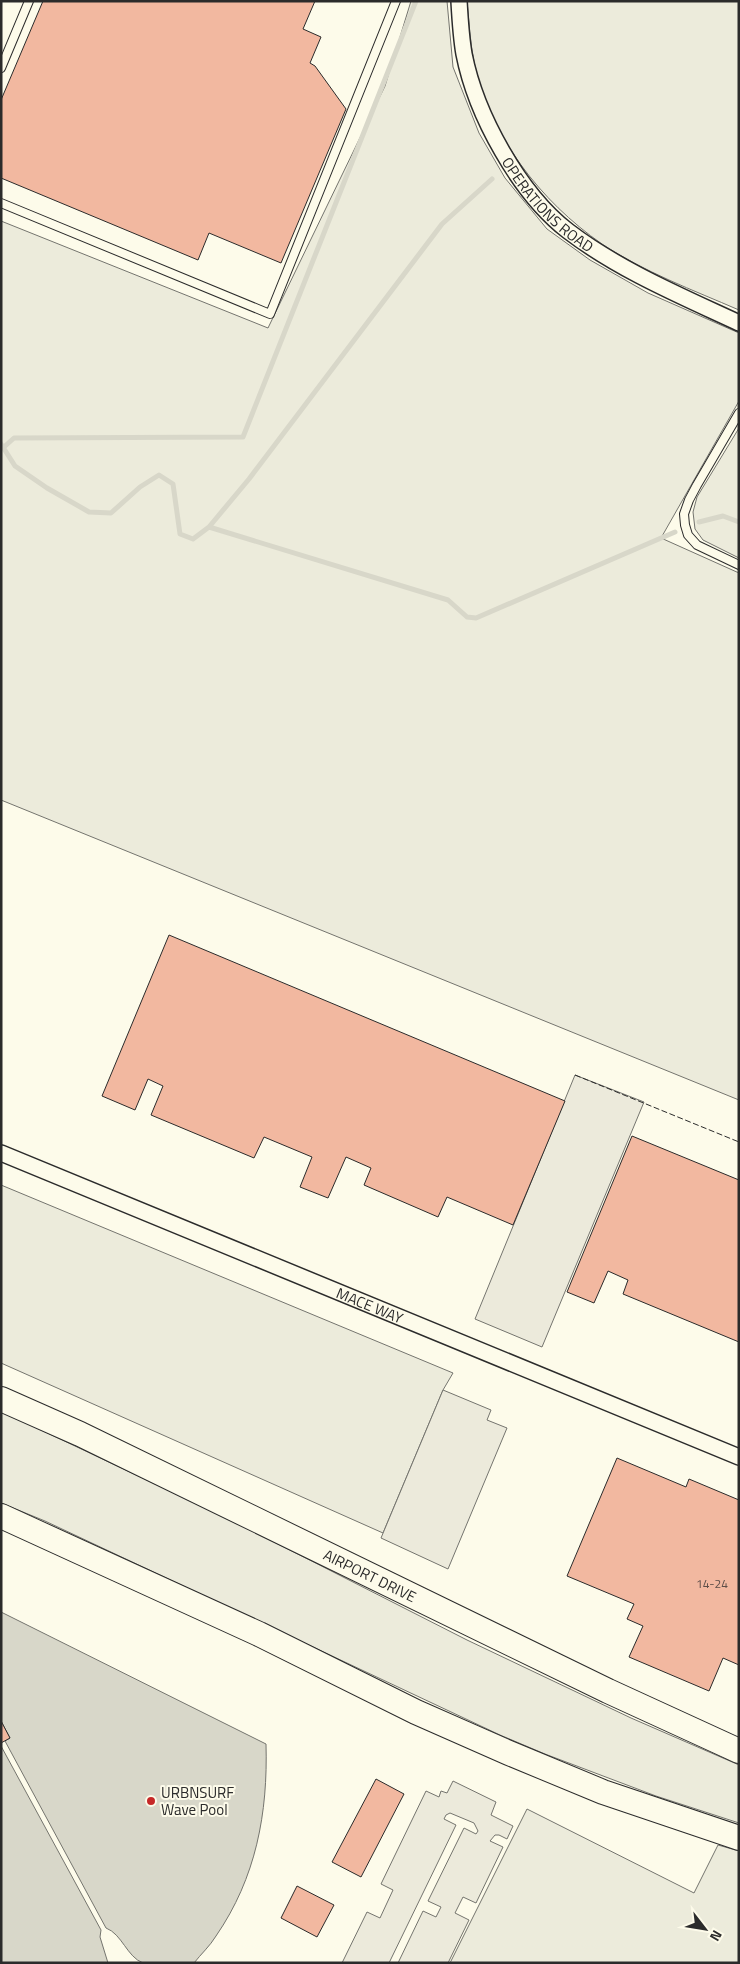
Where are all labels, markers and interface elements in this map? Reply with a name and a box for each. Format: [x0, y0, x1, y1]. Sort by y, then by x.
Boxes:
street label: OPERATIONS ROAD [497, 152, 598, 258]
street label: MACE WAY [333, 1281, 407, 1329]
street label: AIRPORT DRIVE [320, 1543, 420, 1608]
house number: 14-24 [696, 1574, 728, 1593]
place label: URBNSURF Wave Pool [161, 1781, 234, 1821]
marker: URBNSURF Wave Pool [145, 1795, 157, 1807]
north arrow [680, 1904, 730, 1954]
text: N [705, 1926, 728, 1946]

